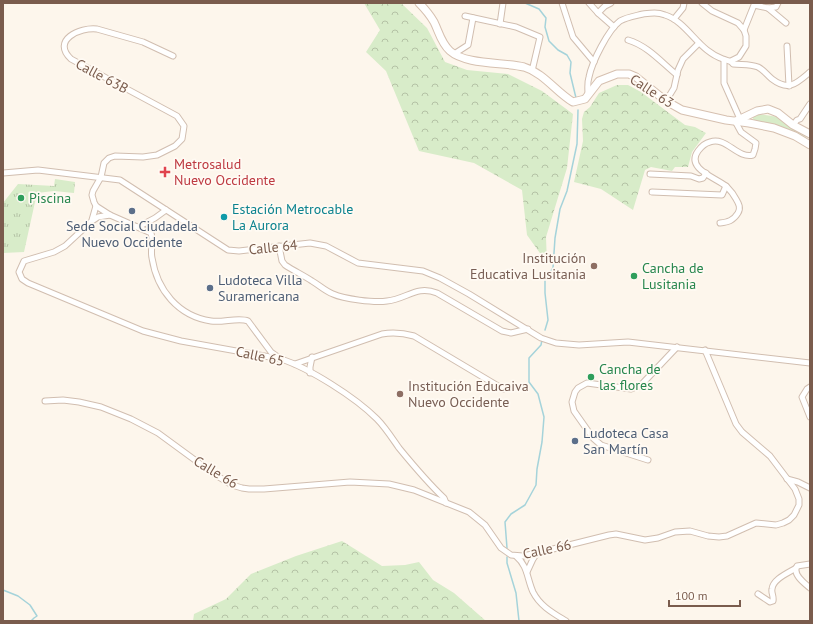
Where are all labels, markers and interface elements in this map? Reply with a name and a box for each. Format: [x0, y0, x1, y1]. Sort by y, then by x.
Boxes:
street label: Calle 63B [73, 55, 131, 97]
street label: Calle 63 [627, 70, 677, 112]
place label: Metrosalud Nuevo Occidente [174, 155, 275, 189]
marker: Metrosalud Nuevo Occidente [159, 166, 171, 178]
place label: Piscina [29, 189, 71, 207]
marker: Piscina [16, 193, 26, 203]
place label: Estación Metrocable La Aurora [232, 200, 353, 234]
marker: Sede Social Ciudadela Nuevo Occidente [127, 206, 137, 216]
marker: Estación Metrocable La Aurora [219, 212, 229, 222]
place label: Sede Social Ciudadela Nuevo Occidente [66, 217, 198, 251]
street label: Calle 64 [248, 235, 299, 259]
place label: Institución Educativa Lusitania [470, 249, 586, 283]
place label: Cancha de Lusitania [642, 259, 704, 293]
marker: Institución Educativa Lusitania [589, 261, 599, 271]
place label: Ludoteca Villa Suramericana [218, 271, 303, 305]
marker: Cancha de Lusitania [629, 271, 639, 281]
marker: Ludoteca Villa Suramericana [205, 283, 215, 293]
street label: Calle 65 [234, 342, 286, 370]
place label: Cancha de las flores [599, 360, 661, 394]
marker: Cancha de las flores [586, 372, 596, 382]
place label: Institución Educaiva Nuevo Occidente [408, 377, 529, 411]
marker: Institución Educaiva Nuevo Occidente [395, 389, 405, 399]
place label: Ludoteca Casa San Martín [583, 424, 669, 458]
marker: Ludoteca Casa San Martín [570, 436, 580, 446]
street label: Calle 66 [190, 452, 242, 492]
street label: Calle 66 [521, 535, 573, 563]
scale bar [669, 582, 740, 608]
text: 100 m [675, 588, 708, 603]

